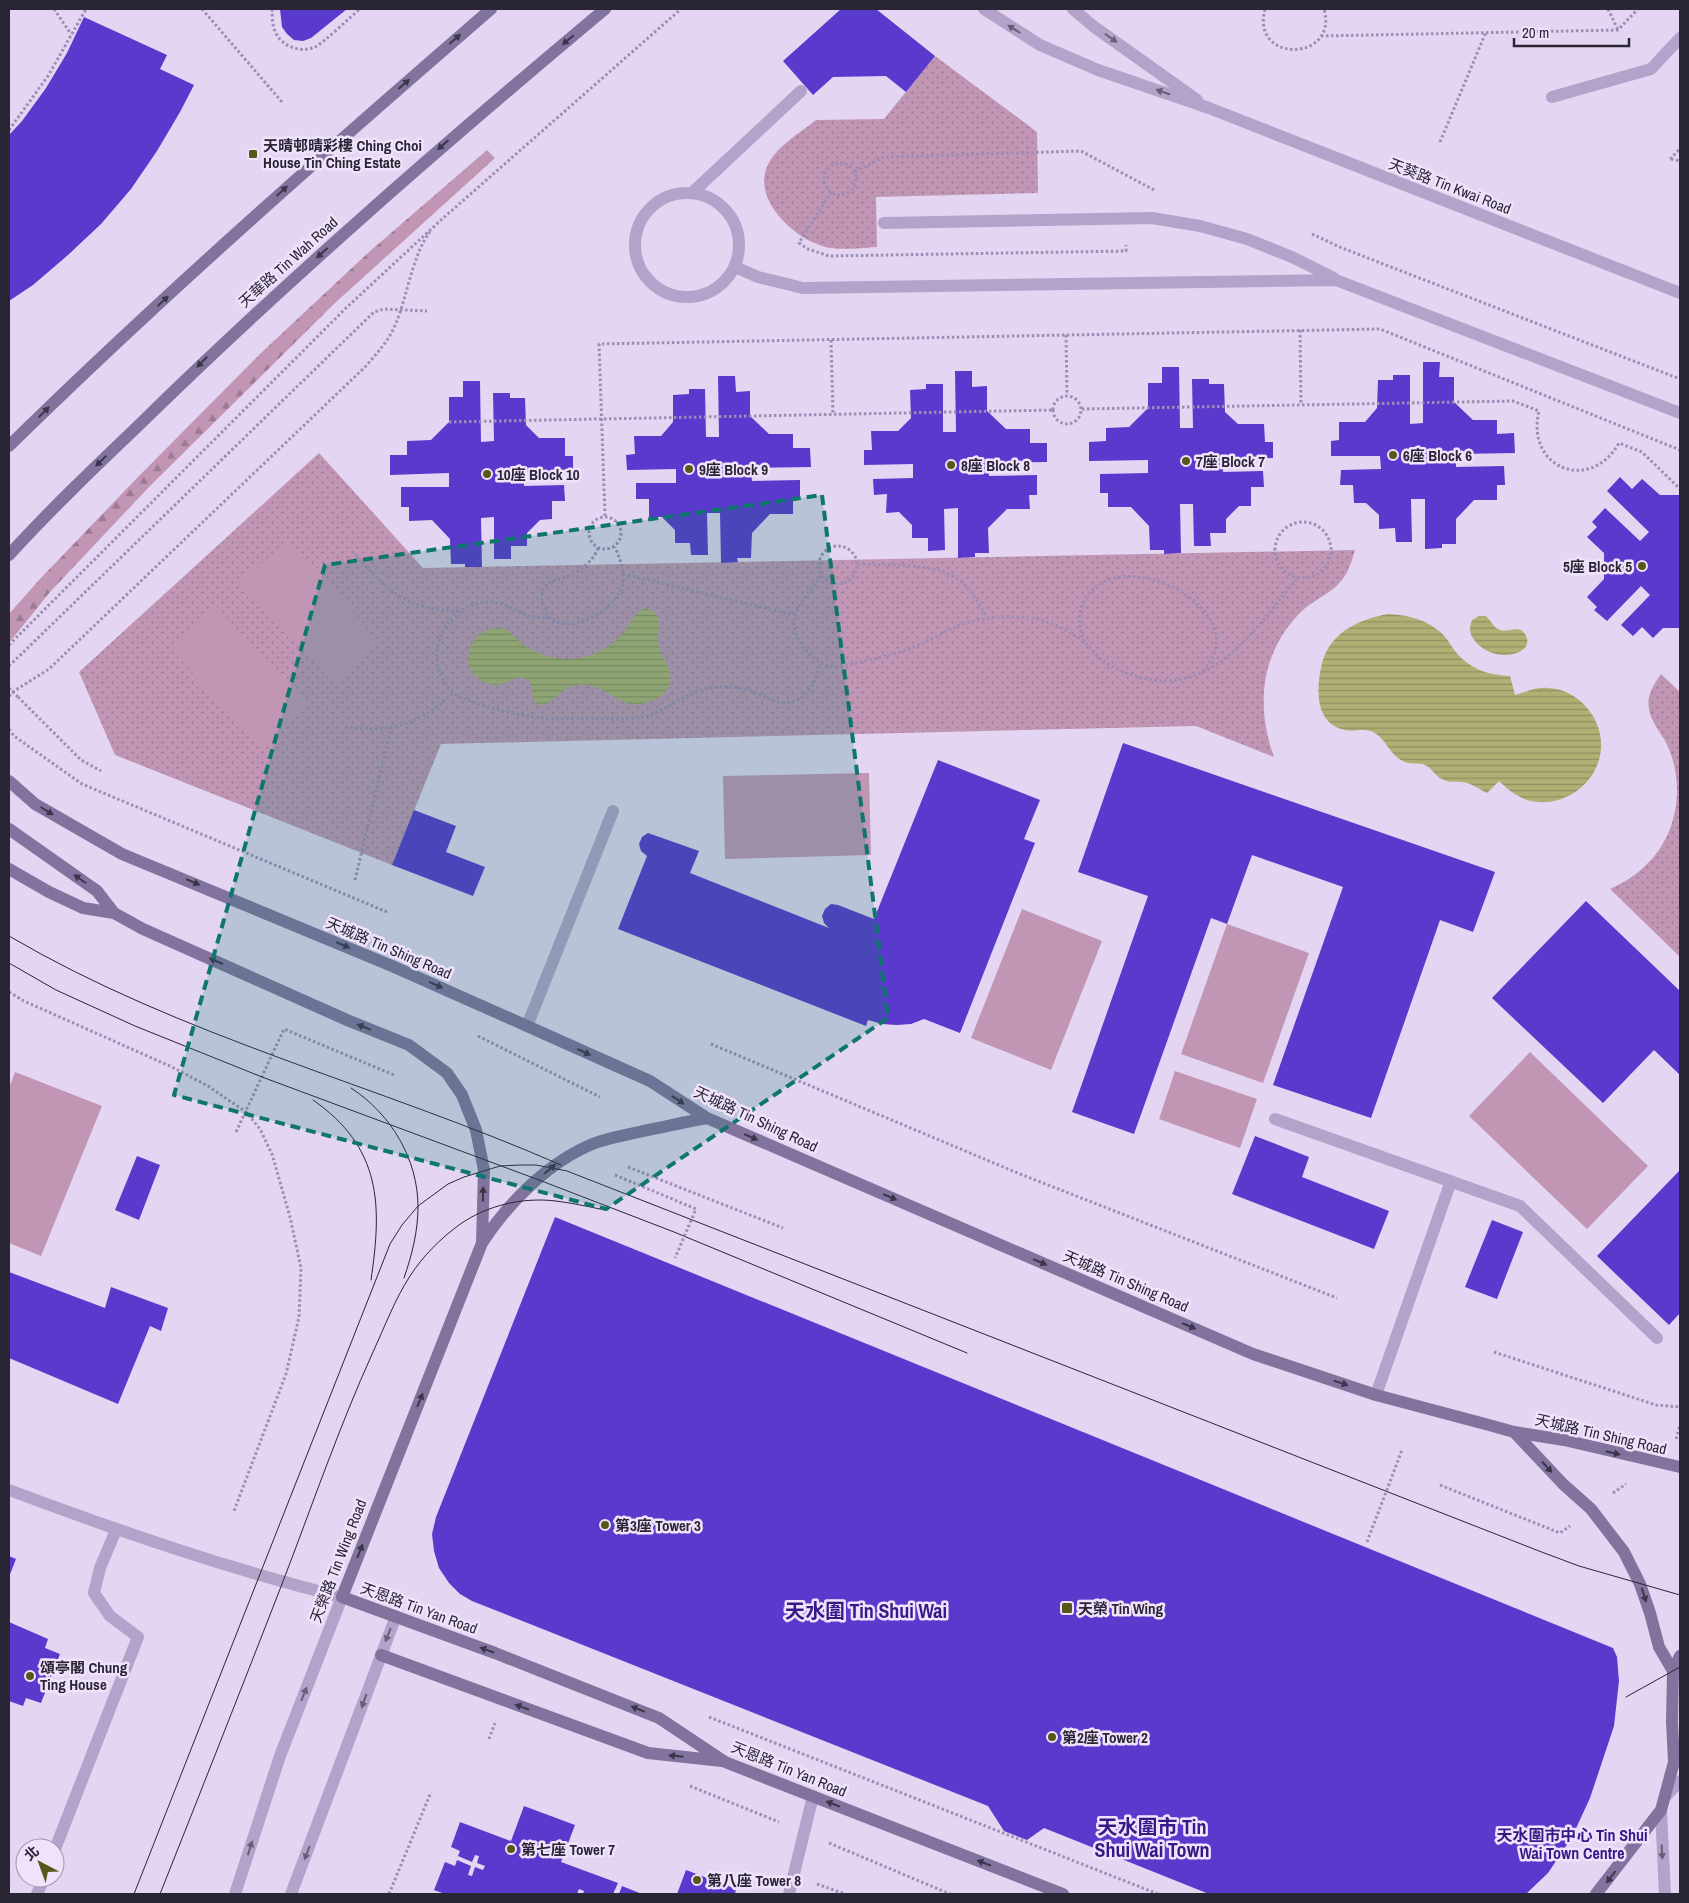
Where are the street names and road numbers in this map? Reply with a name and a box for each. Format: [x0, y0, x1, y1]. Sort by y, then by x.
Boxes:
street label: 天葵路 Tin Kwai Road [1386, 153, 1514, 219]
street label: 天華路 Tin Wah Road [234, 212, 342, 312]
street label: 天城路 Tin Shing Road [323, 912, 455, 984]
street label: 天城路 Tin Shing Road [691, 1081, 821, 1157]
street label: 天城路 Tin Shing Road [1060, 1245, 1192, 1317]
street label: 天城路 Tin Shing Road [1533, 1409, 1669, 1459]
street label: 天榮路 Tin Wing Road [305, 1496, 371, 1626]
street label: 天恩路 Tin Yan Road [358, 1577, 480, 1639]
street label: 天恩路 Tin Yan Road [728, 1736, 850, 1802]

